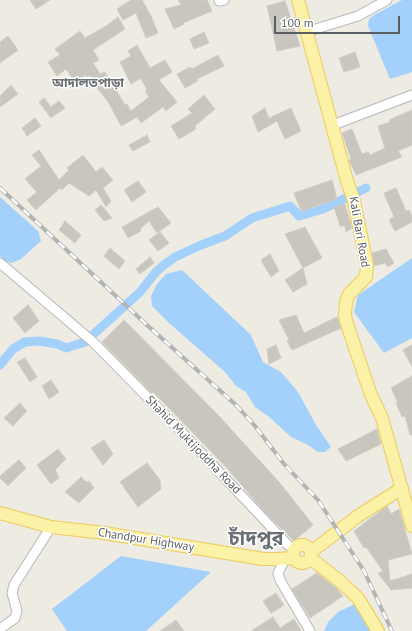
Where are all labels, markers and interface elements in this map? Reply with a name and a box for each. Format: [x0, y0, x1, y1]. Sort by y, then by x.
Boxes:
scale bar [276, 8, 402, 34]
text: 100 m [281, 15, 314, 30]
district label: আদালতপাড়া [52, 75, 124, 91]
street label: Kali Bari Road [346, 195, 372, 269]
street label: Shahid Muktijoddha Road [142, 393, 244, 497]
street label: Chandpur Highway [97, 525, 195, 555]
district label: চাঁদপুর [229, 527, 283, 551]

